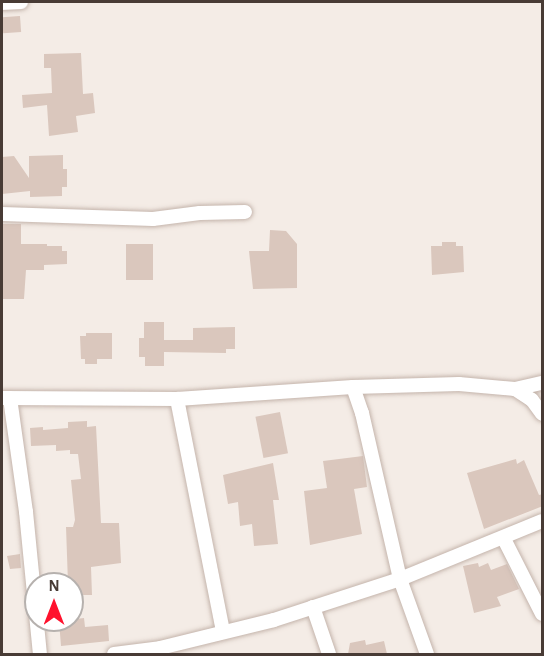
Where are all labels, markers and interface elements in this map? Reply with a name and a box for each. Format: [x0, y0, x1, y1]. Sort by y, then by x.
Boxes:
north arrow [24, 572, 84, 632]
text: N [48, 578, 60, 594]

